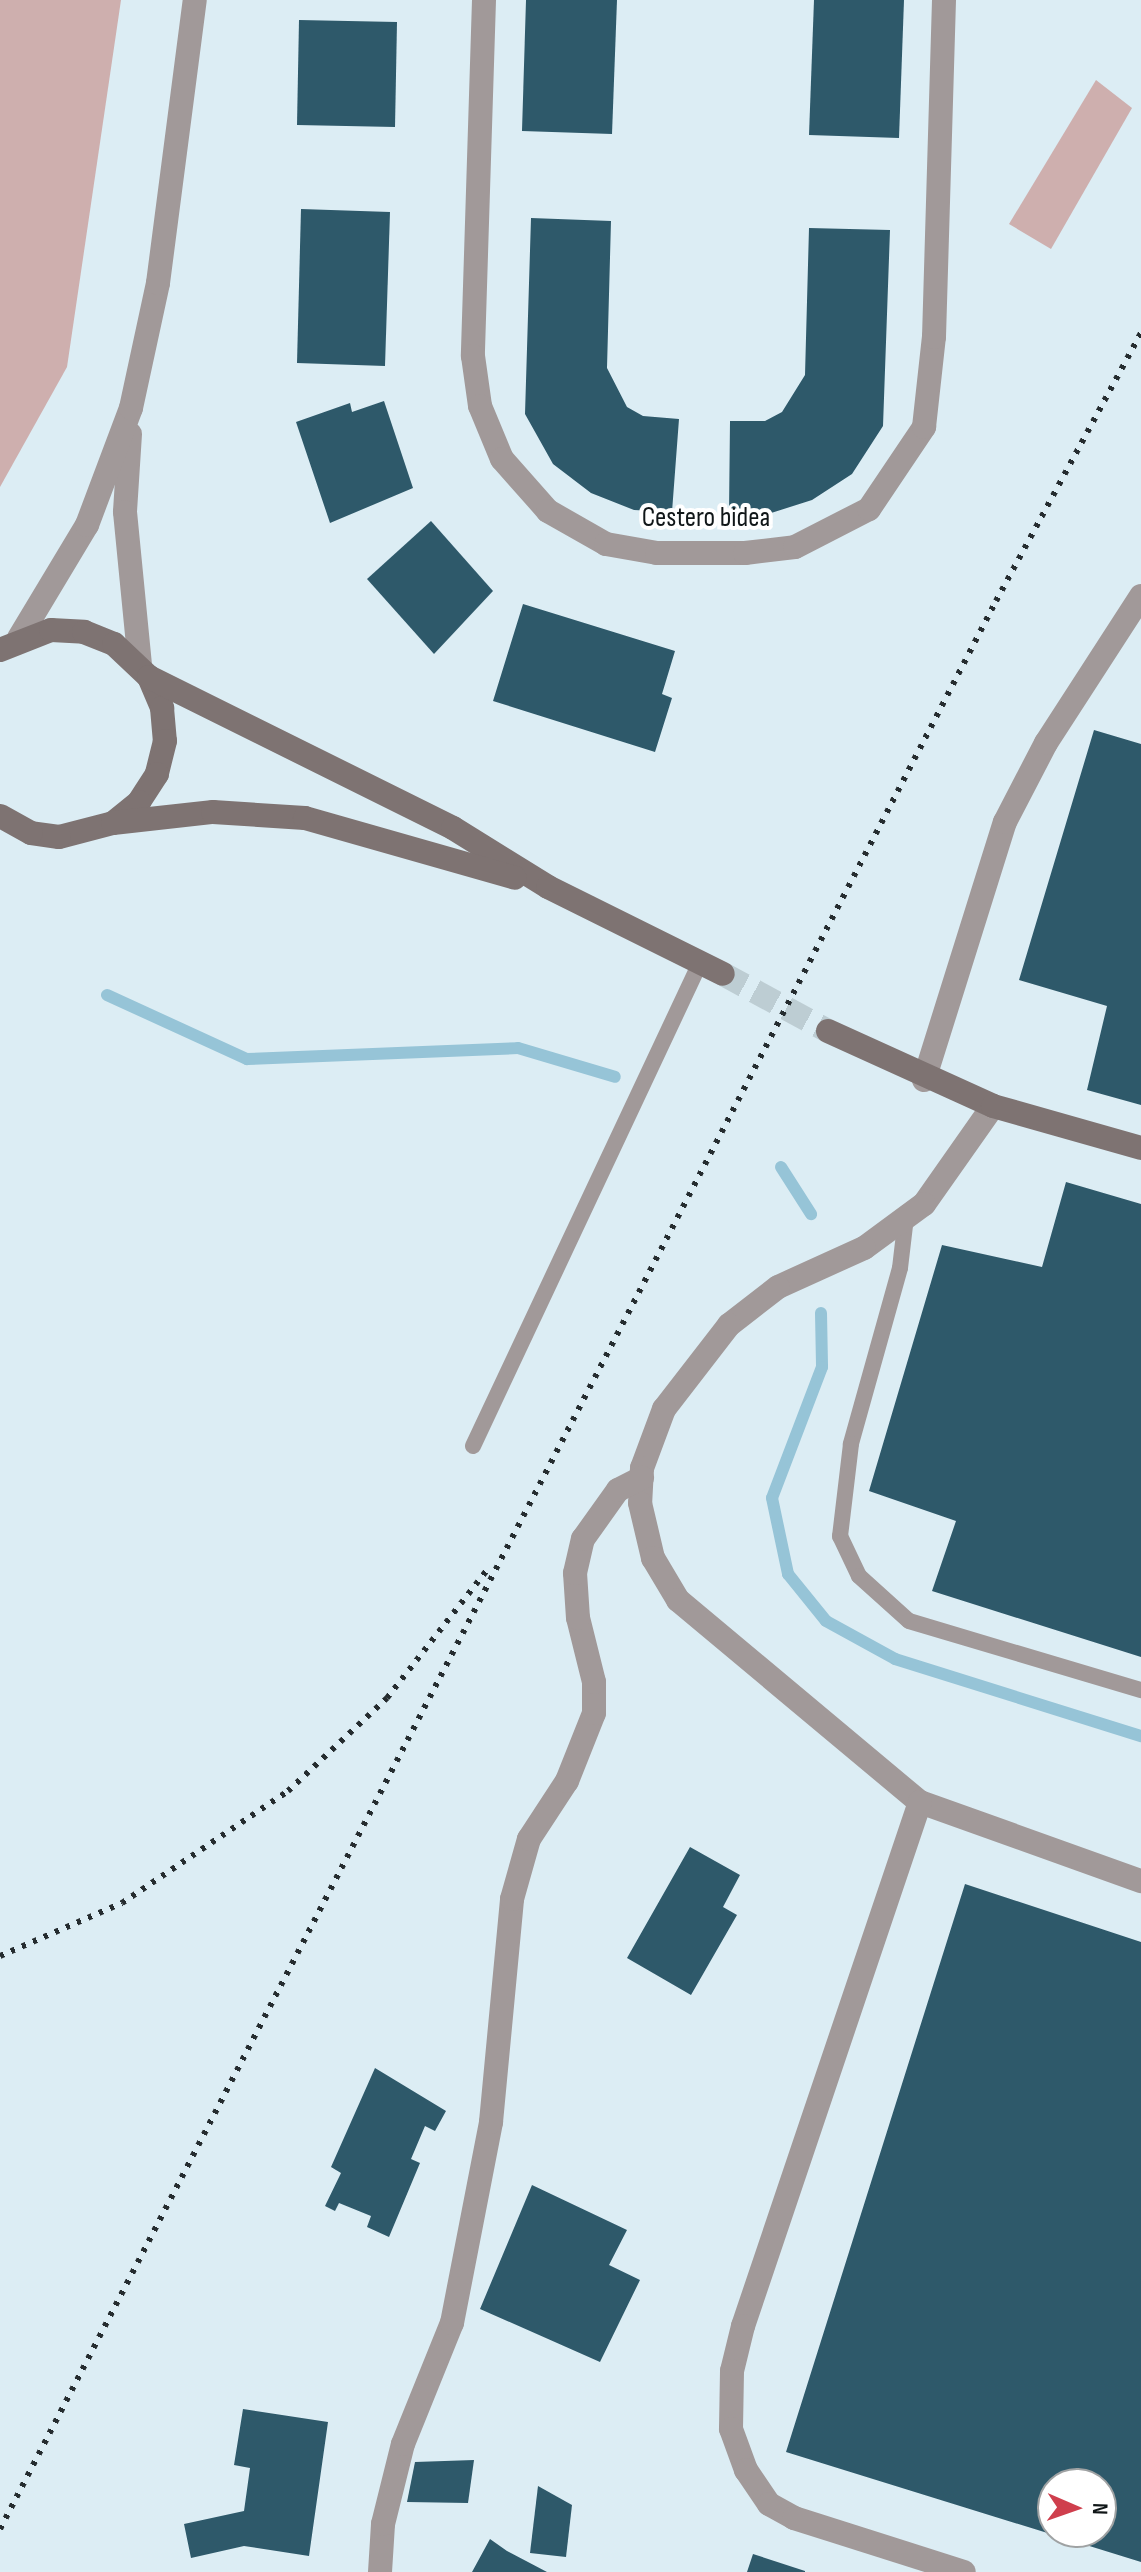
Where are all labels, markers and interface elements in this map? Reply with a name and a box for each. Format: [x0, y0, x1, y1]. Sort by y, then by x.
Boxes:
street label: Cestero bidea [642, 501, 770, 535]
north arrow [1037, 2468, 1117, 2548]
text: N [1086, 2502, 1113, 2515]

